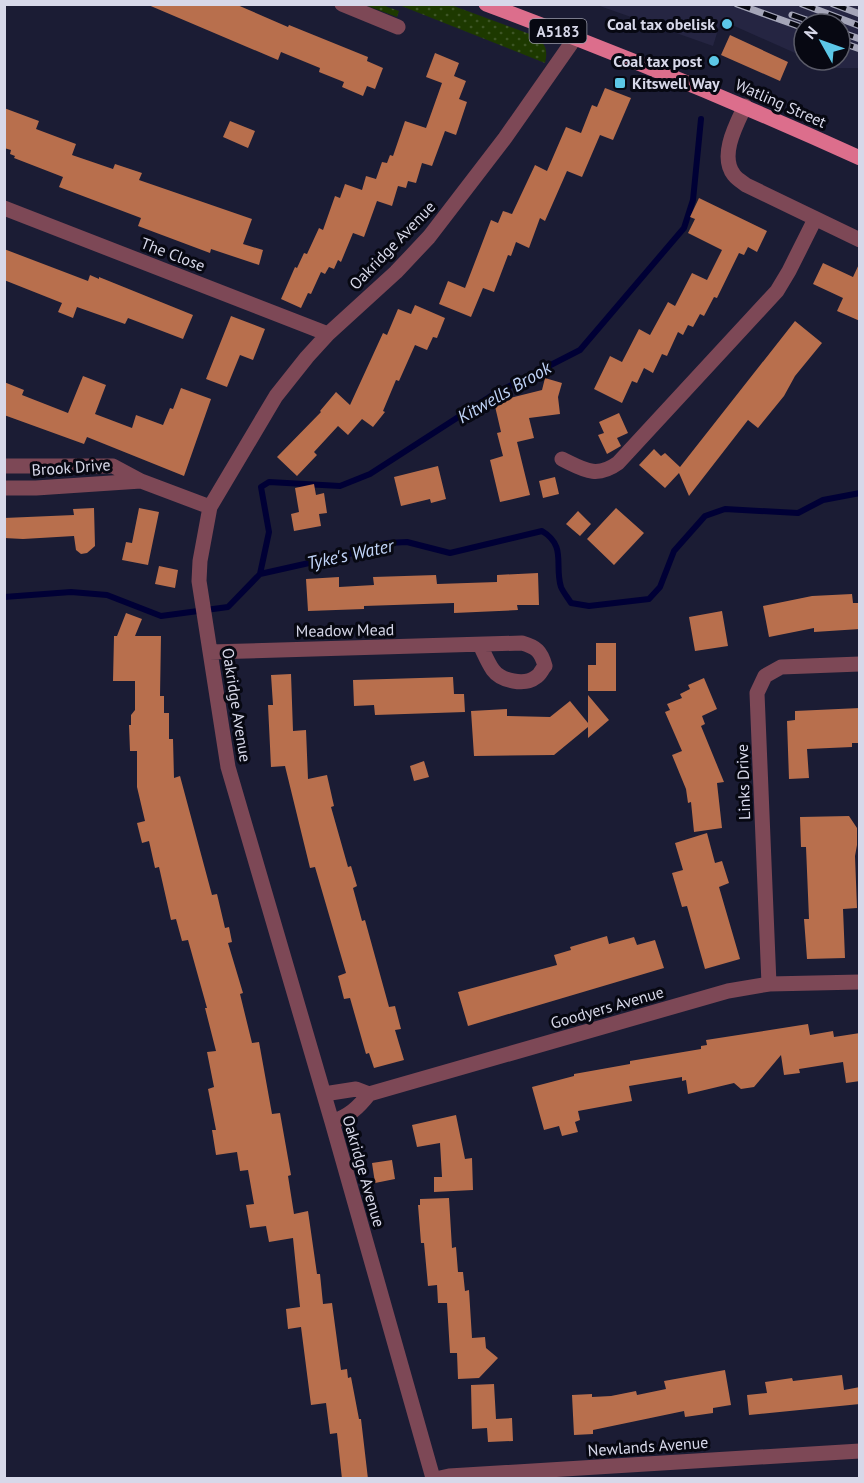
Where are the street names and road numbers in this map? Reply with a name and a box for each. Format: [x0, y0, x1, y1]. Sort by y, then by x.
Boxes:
road number: A5183 [530, 19, 586, 43]
street label: Watling Street [732, 74, 830, 132]
street label: Oakridge Avenue [345, 197, 439, 293]
street label: The Close [138, 233, 208, 275]
street label: Brook Drive [31, 454, 111, 480]
street label: Meadow Mead [295, 619, 395, 641]
street label: Oakridge Avenue [218, 646, 256, 764]
street label: Links Drive [732, 744, 754, 820]
street label: Goodyers Avenue [548, 981, 666, 1033]
street label: Oakridge Avenue [338, 1113, 390, 1229]
street label: Newlands Avenue [587, 1432, 709, 1460]

